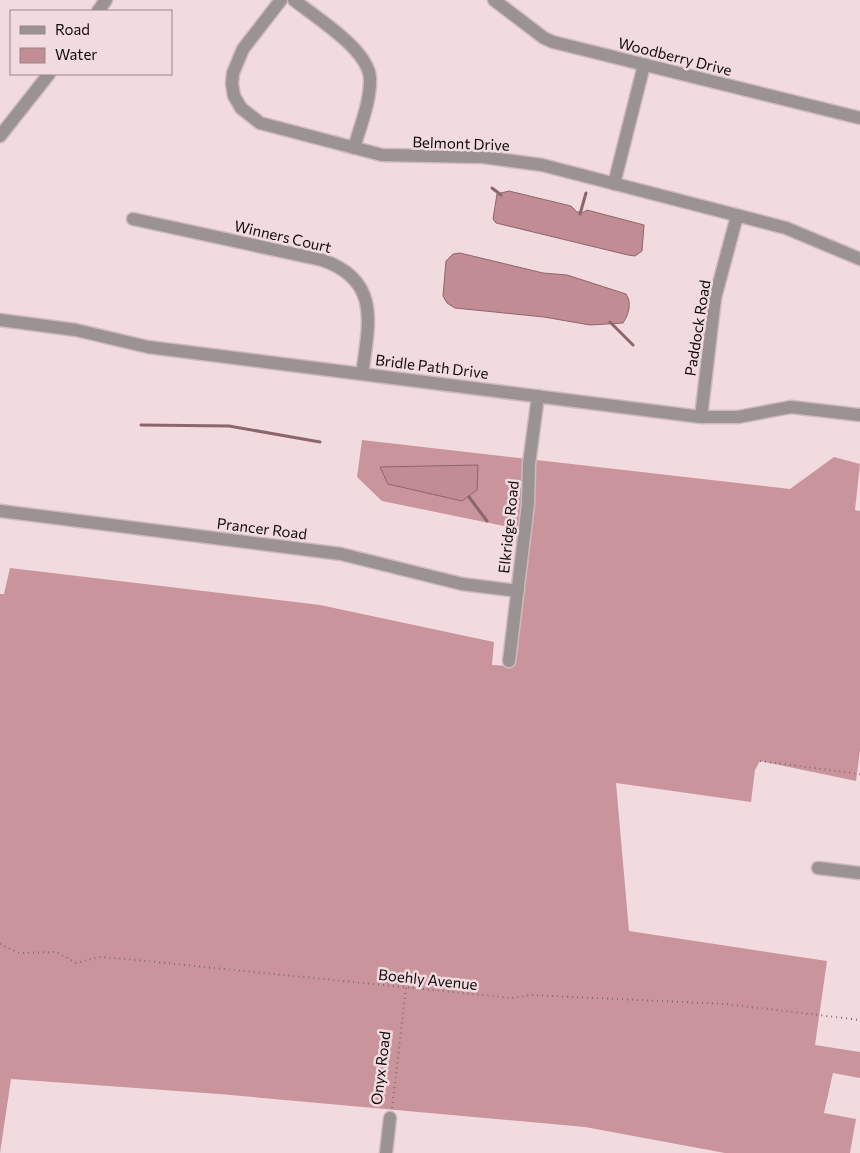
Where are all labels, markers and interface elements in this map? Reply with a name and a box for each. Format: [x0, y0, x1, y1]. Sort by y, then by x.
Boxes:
legend [10, 10, 172, 75]
text: Road [55, 20, 90, 38]
street label: Woodberry Drive [616, 33, 734, 79]
text: Water [55, 45, 97, 63]
street label: Belmont Drive [412, 132, 510, 154]
street label: Winners Court [233, 216, 333, 256]
street label: Paddock Road [681, 279, 713, 377]
street label: Bridle Path Drive [374, 350, 490, 382]
street label: Elkridge Road [494, 480, 522, 574]
street label: Prancer Road [216, 514, 308, 542]
street label: Boehly Avenue [378, 965, 479, 993]
street label: Onyx Road [367, 1030, 393, 1106]

